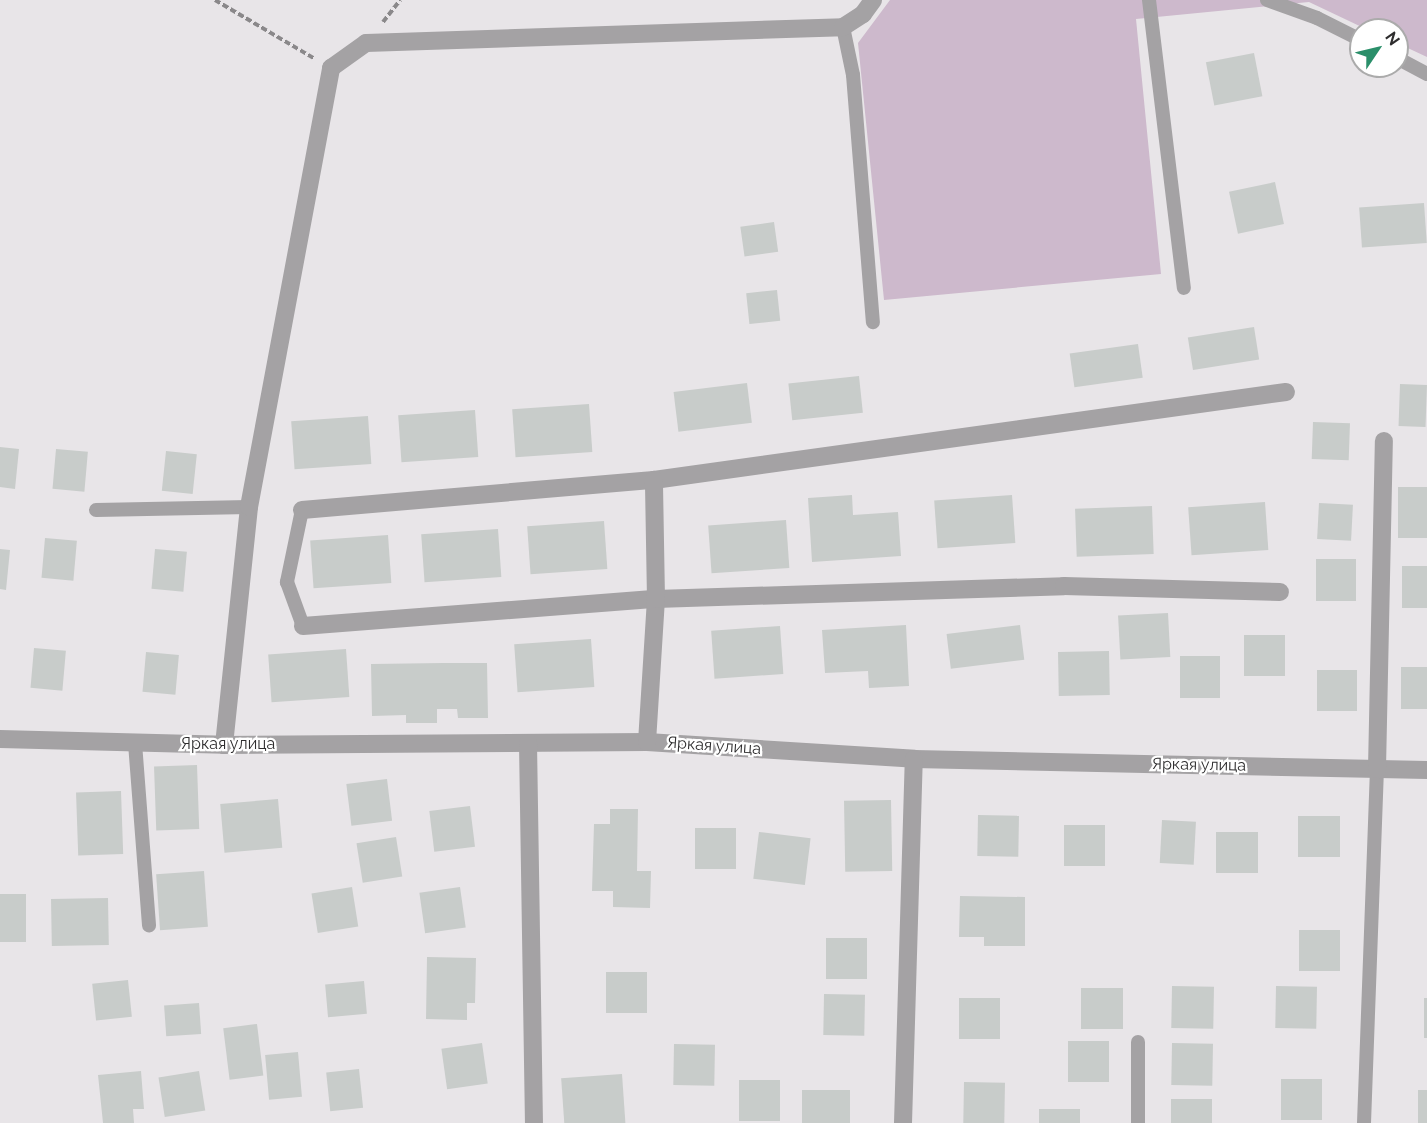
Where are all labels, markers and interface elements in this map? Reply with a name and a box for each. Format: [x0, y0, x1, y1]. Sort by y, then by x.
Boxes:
north arrow [1349, 18, 1409, 78]
text: N [1381, 28, 1404, 49]
street label: Яркая улица [666, 733, 762, 759]
street label: Яркая улица [181, 734, 275, 754]
street label: Яркая улица [1151, 755, 1247, 775]

